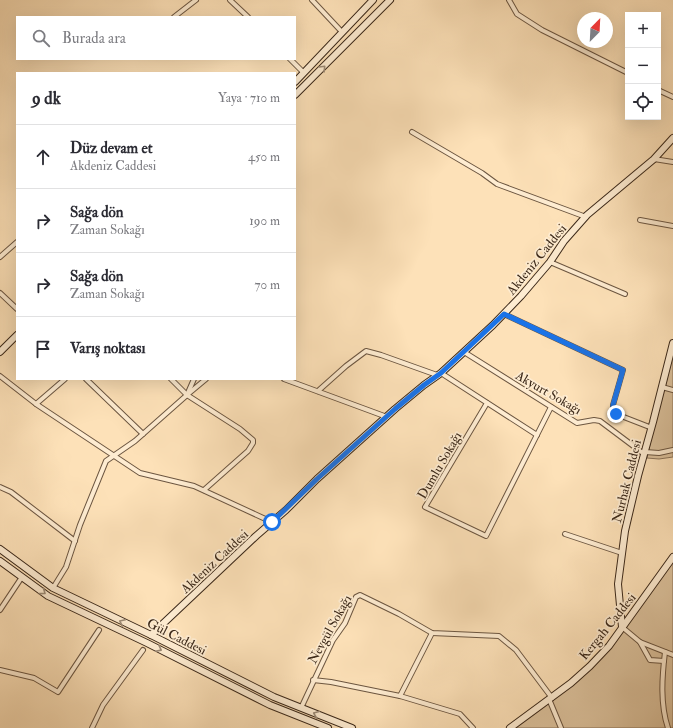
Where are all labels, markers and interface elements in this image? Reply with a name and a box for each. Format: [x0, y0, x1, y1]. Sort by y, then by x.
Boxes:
north arrow [577, 12, 613, 48]
map controls [625, 12, 661, 120]
button: + [625, 12, 661, 48]
search box [16, 16, 296, 60]
icon: search [30, 27, 52, 49]
text: Burada ara [62, 29, 126, 48]
button: − [625, 48, 661, 84]
one-way arrow [318, 65, 326, 73]
button: locate [625, 84, 661, 120]
text: 9 dk [32, 88, 61, 109]
text: Yaya · 710 m [218, 90, 280, 106]
text: Düz devam et [70, 139, 153, 158]
icon: ahead [32, 146, 54, 168]
text: 450 m [248, 149, 280, 165]
text: Akdeniz Caddesi [70, 158, 156, 174]
text: Sağa dön [70, 203, 124, 222]
icon: right [32, 210, 54, 232]
text: 190 m [249, 213, 280, 229]
street label: Akdeniz Caddesi [503, 221, 570, 299]
text: Zaman Sokağı [70, 222, 145, 238]
text: Sağa dön [70, 267, 124, 286]
icon: right [32, 274, 54, 296]
text: 70 m [255, 277, 280, 293]
text: Zaman Sokağı [70, 286, 145, 302]
icon: arrive [32, 338, 54, 360]
text: Varış noktası [70, 339, 145, 358]
street label: Akyurt Sokağı [511, 367, 585, 419]
route end [607, 405, 625, 423]
street label: Dumlu Sokağı [414, 429, 466, 502]
street label: Nurhak Caddesi [609, 438, 645, 524]
route start [263, 513, 281, 531]
street label: Akdeniz Caddesi [177, 526, 252, 598]
one-way arrow [38, 587, 45, 594]
street label: Kergah Caddesi [576, 590, 640, 663]
street label: Nevgül Sokağı [304, 592, 356, 667]
street label: Gül Caddesi [144, 615, 209, 659]
one-way arrow [119, 619, 127, 627]
one-way arrow [155, 645, 162, 652]
one-way arrow [312, 710, 319, 718]

